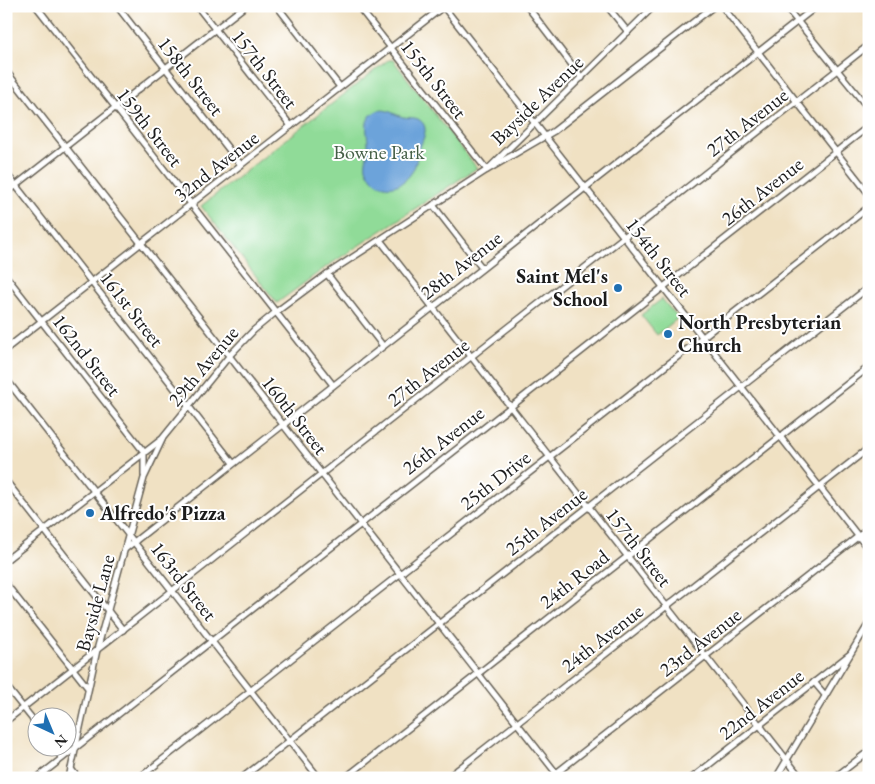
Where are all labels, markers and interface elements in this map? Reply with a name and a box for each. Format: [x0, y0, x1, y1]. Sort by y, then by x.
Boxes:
street label: 157th Street [226, 24, 304, 114]
street label: 158th Street [152, 31, 230, 121]
street label: 155th Street [395, 34, 473, 124]
street label: Bayside Avenue [485, 49, 589, 151]
street label: 159th Street [111, 82, 189, 172]
street label: 27th Avenue [701, 82, 793, 162]
street label: 32nd Avenue [168, 124, 264, 207]
park label: Bowne Park [333, 139, 425, 165]
street label: 26th Avenue [716, 151, 808, 231]
street label: 154th Street [620, 212, 698, 302]
street label: 28th Avenue [415, 225, 507, 305]
place label: Saint Mel's School [516, 263, 608, 312]
street label: 161st Street [94, 266, 170, 353]
marker: Saint Mel's School [612, 282, 624, 294]
street label: 162nd Street [47, 309, 128, 402]
place label: North Presbyterian Church [678, 309, 841, 358]
street label: 29th Avenue [162, 320, 244, 412]
marker: North Presbyterian Church [662, 328, 674, 340]
street label: 27th Avenue [382, 332, 474, 412]
street label: 160th Street [256, 370, 334, 460]
street label: 26th Avenue [397, 400, 489, 480]
street label: 25th Drive [454, 444, 536, 516]
street label: 25th Avenue [500, 481, 592, 561]
place label: Alfredo's Pizza [99, 500, 226, 526]
street label: 157th Street [600, 502, 678, 592]
marker: Alfredo's Pizza [84, 507, 96, 519]
street label: 163rd Street [145, 536, 223, 626]
street label: 24th Road [534, 543, 615, 614]
street label: Bayside Lane [70, 551, 120, 654]
street label: 24th Avenue [556, 598, 648, 678]
street label: 23rd Avenue [654, 602, 747, 682]
street label: 22nd Avenue [713, 662, 809, 745]
north arrow [28, 706, 78, 756]
text: N [50, 731, 71, 752]

